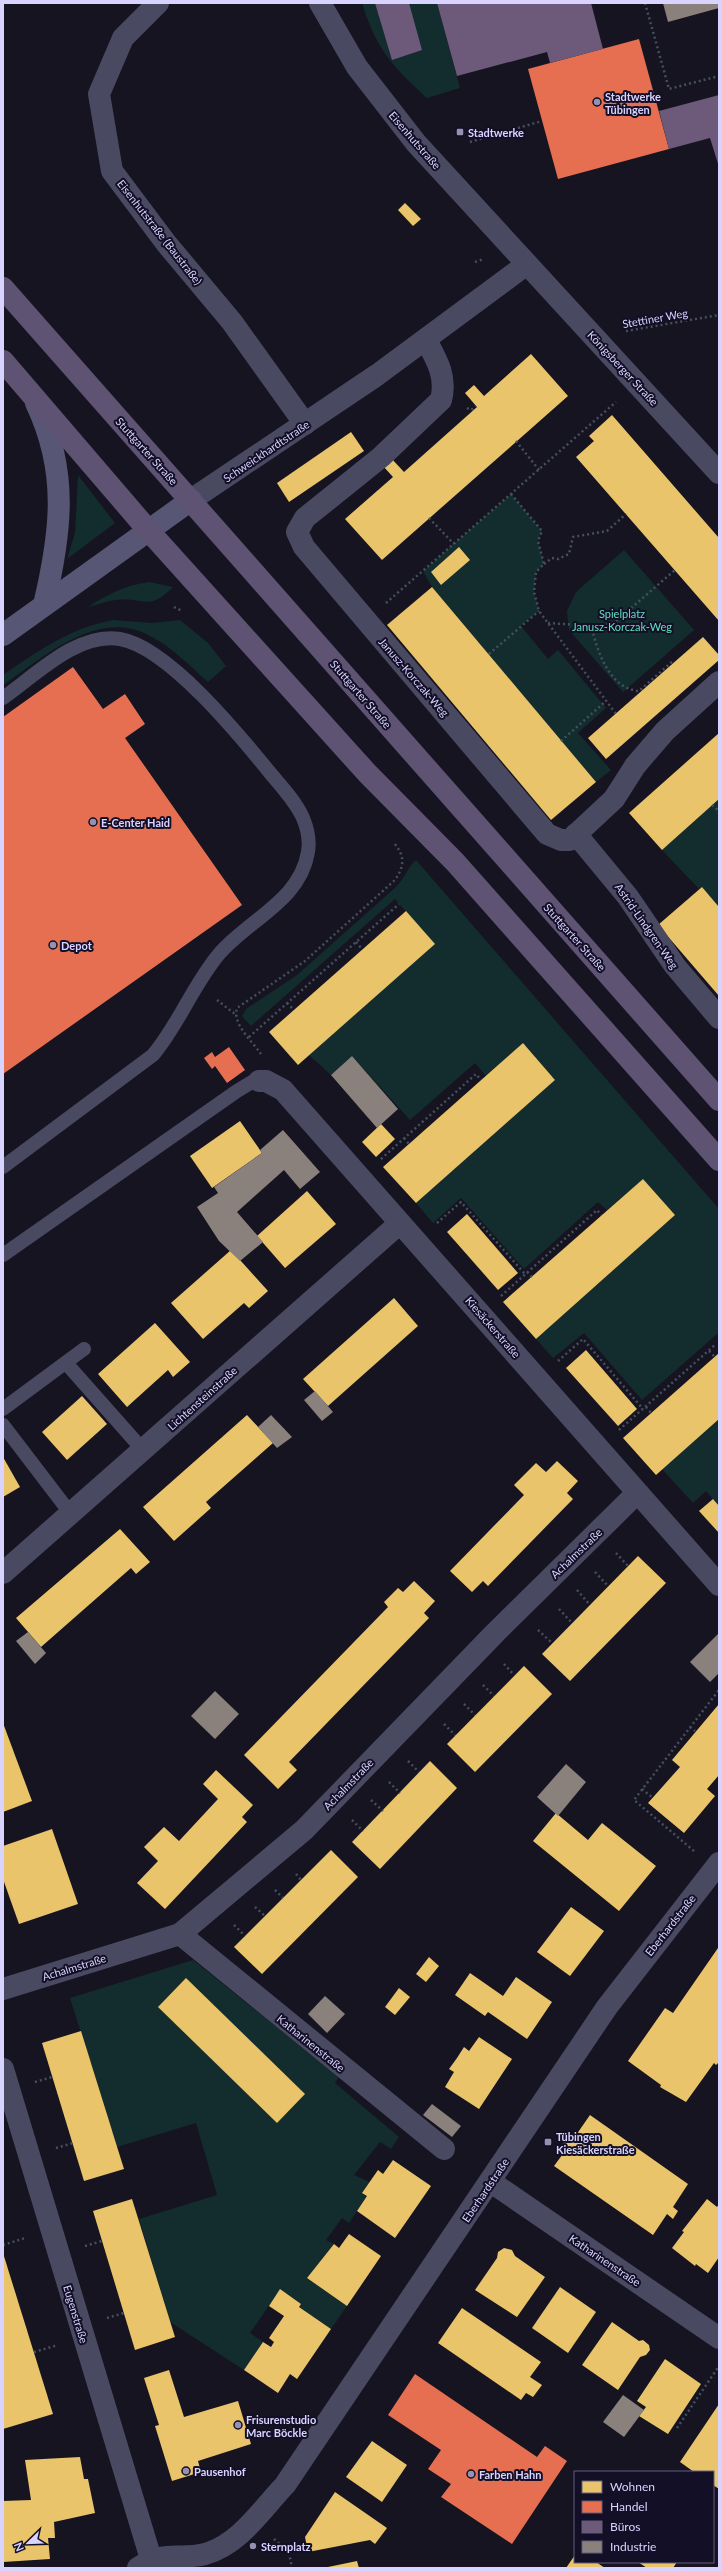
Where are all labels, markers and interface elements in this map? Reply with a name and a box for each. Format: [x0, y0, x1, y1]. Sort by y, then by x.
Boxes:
place label: Stadtwerke Tübingen [605, 90, 661, 116]
marker: Stadtwerke Tübingen [592, 97, 602, 107]
street label: Eisenhutstraße [386, 109, 444, 172]
place label: Stadtwerke [468, 126, 524, 139]
marker: Stadtwerke [455, 127, 465, 137]
street label: Eisenhutstraße (Baustraße) [115, 177, 205, 287]
street label: Stettiner Weg [621, 306, 689, 330]
street label: Königsberger Straße [585, 328, 661, 408]
street label: Stuttgarter Straße [113, 415, 181, 487]
street label: Schweickhardtstraße [221, 417, 312, 485]
park label: Spielplatz Janusz-Korczak-Weg [572, 607, 672, 633]
street label: Janusz-Korczak-Weg [376, 635, 452, 719]
street label: Stuttgarter Straße [328, 657, 394, 731]
place label: E-Center Haid [101, 816, 170, 829]
marker: E-Center Haid [88, 817, 98, 827]
street label: Astrid-Lindgren-Weg [613, 881, 682, 971]
street label: Stuttgarter Straße [541, 901, 609, 973]
place label: Depot [61, 939, 93, 952]
marker: Depot [48, 940, 58, 950]
street label: Kiesäckerstraße [463, 1294, 523, 1360]
street label: Lichtensteinstraße [165, 1363, 240, 1433]
street label: Achalmstraße [548, 1525, 604, 1581]
street label: Achalmstraße [320, 1756, 376, 1812]
street label: Eberhardstraße [642, 1892, 698, 1958]
street label: Achalmstraße [41, 1951, 108, 1983]
street label: Katharinenstraße [275, 2012, 348, 2074]
place label: Tübingen Kiesäckerstraße [556, 2130, 635, 2156]
marker: Tübingen Kiesäckerstraße [543, 2137, 553, 2147]
street label: Eberhardstraße [459, 2155, 511, 2224]
street label: Katharinenstraße [567, 2231, 643, 2289]
street label: Eugenstraße [61, 2283, 91, 2345]
place label: Frisurenstudio Marc Böckle [246, 2413, 316, 2439]
marker: Frisurenstudio Marc Böckle [233, 2420, 243, 2430]
place label: Pausenhof [194, 2465, 246, 2478]
marker: Pausenhof [181, 2466, 191, 2476]
place label: Farben Hahn [479, 2468, 542, 2481]
marker: Farben Hahn [466, 2469, 476, 2479]
legend [574, 2471, 714, 2563]
text: Wohnen [610, 2479, 655, 2494]
text: Handel [610, 2499, 648, 2514]
text: Büros [610, 2519, 640, 2534]
north arrow [8, 2523, 48, 2563]
text: Industrie [610, 2539, 656, 2554]
place label: Sternplatz [261, 2540, 311, 2553]
text: N [11, 2541, 26, 2554]
marker: Sternplatz [248, 2541, 258, 2551]

